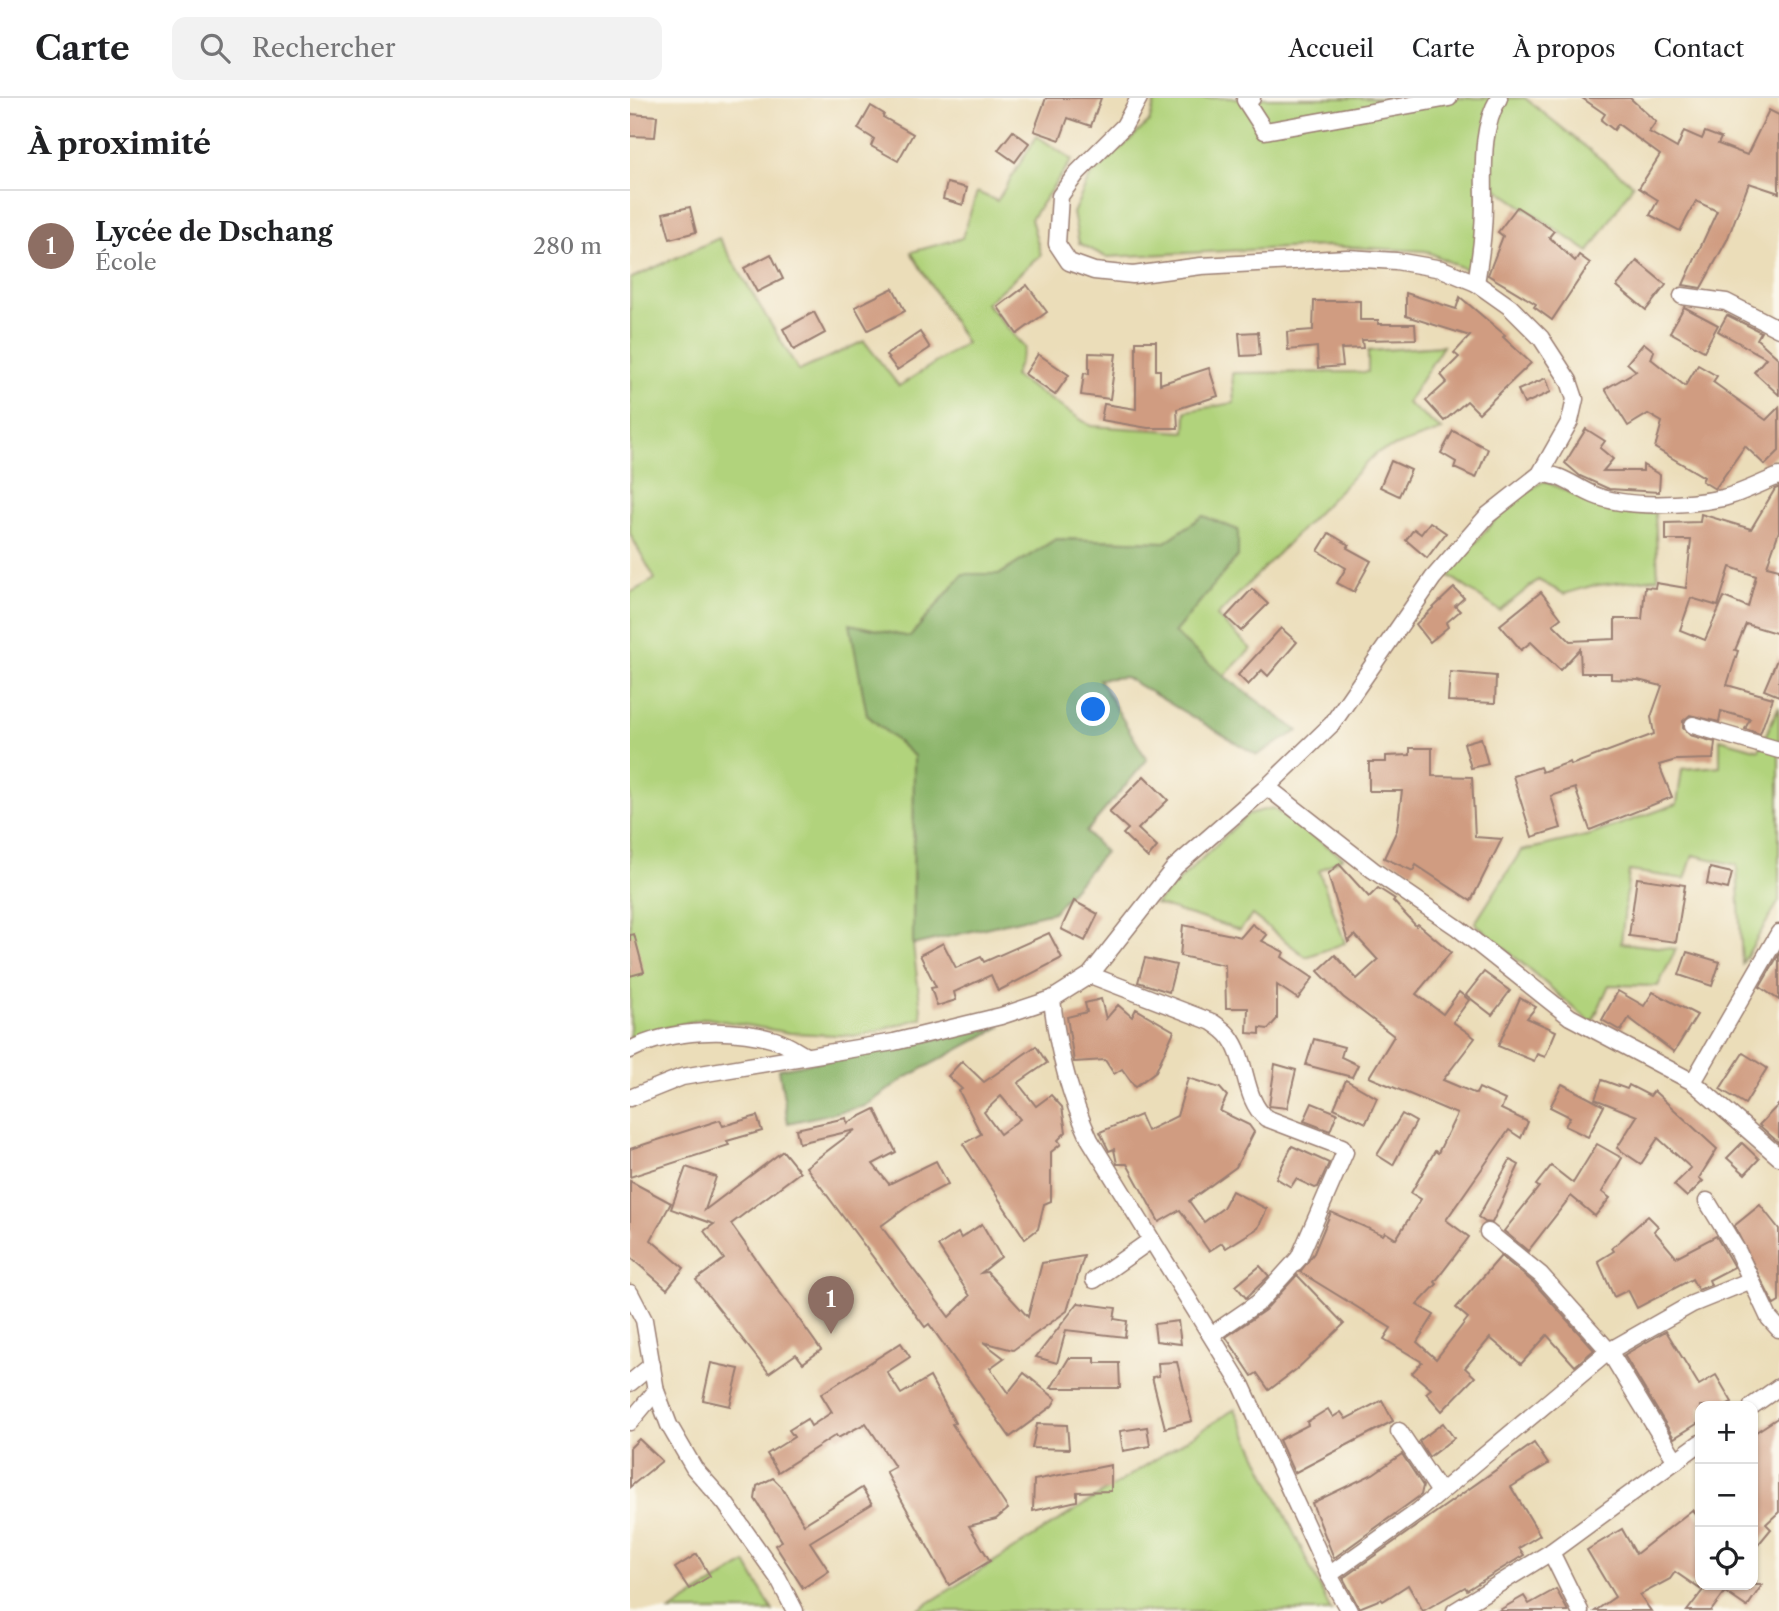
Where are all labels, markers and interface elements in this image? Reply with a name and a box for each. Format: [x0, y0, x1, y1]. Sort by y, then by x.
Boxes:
search box [172, 17, 662, 80]
text: Carte [35, 28, 130, 69]
icon: search [196, 29, 234, 67]
text: Rechercher [252, 32, 396, 64]
text: Accueil [1289, 34, 1374, 63]
text: Carte [1412, 34, 1475, 63]
text: À propos [1513, 34, 1616, 63]
text: Contact [1654, 34, 1744, 63]
text: À proximité [28, 125, 211, 162]
text: Lycée de Dschang [95, 216, 333, 248]
text: 1 [46, 232, 56, 260]
text: 280 m [533, 232, 602, 260]
text: École [95, 248, 157, 276]
your location [1076, 692, 1110, 726]
pin: 1 [808, 1276, 854, 1334]
map controls [1695, 1401, 1758, 1590]
button: + [1695, 1401, 1758, 1464]
button: − [1695, 1464, 1758, 1527]
button: locate [1695, 1527, 1758, 1590]

